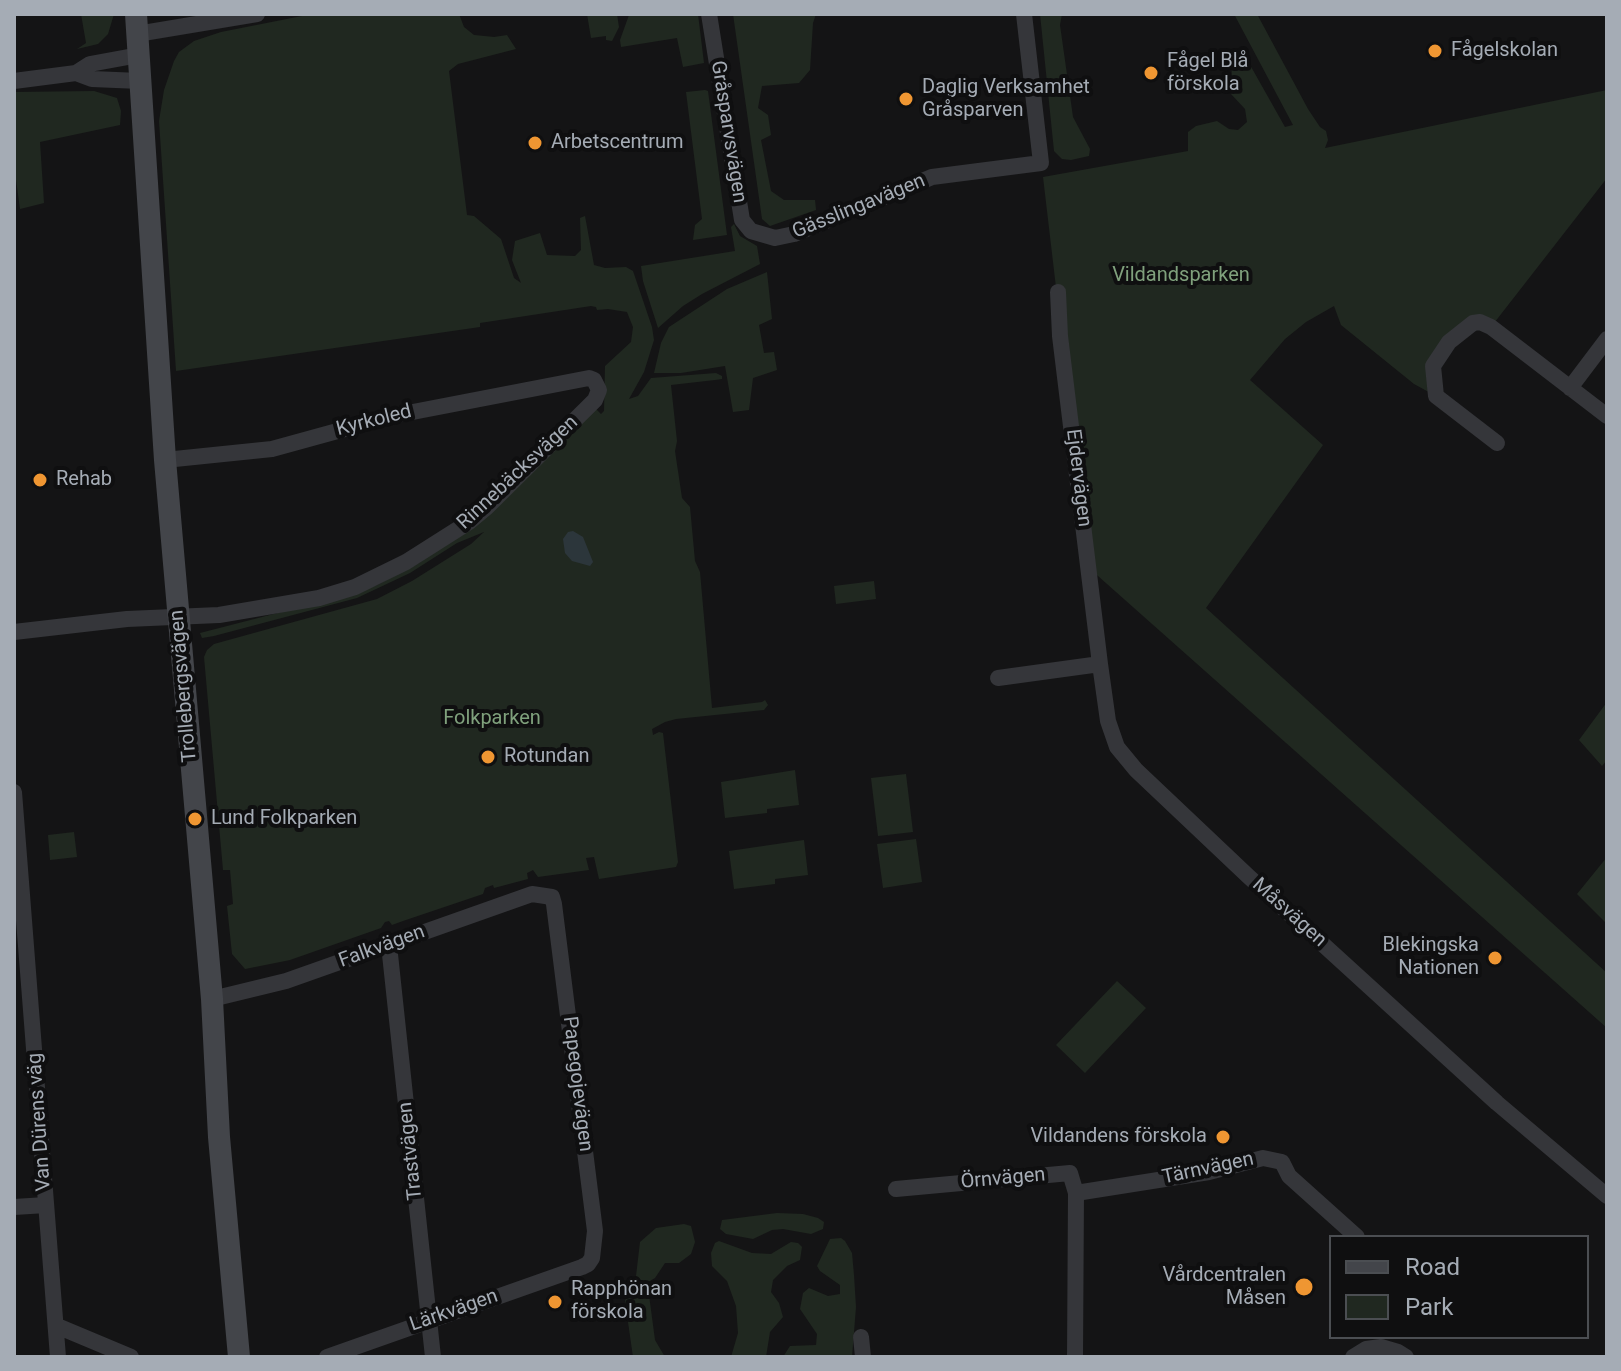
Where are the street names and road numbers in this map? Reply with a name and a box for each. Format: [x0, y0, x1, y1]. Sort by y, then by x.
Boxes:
street label: Gråsparvsvägen [705, 59, 751, 205]
street label: Gässlingavägen [789, 169, 929, 245]
street label: Kyrkoled [334, 400, 414, 442]
street label: Rinnebäcksvägen [453, 411, 583, 535]
street label: Ejdervägen [1060, 428, 1096, 528]
street label: Trollebergsvägen [165, 609, 203, 763]
street label: Måsvägen [1247, 873, 1331, 953]
street label: Falkvägen [336, 920, 428, 974]
street label: Papegojevägen [557, 1015, 597, 1153]
street label: Van Dürens väg [23, 1052, 57, 1192]
street label: Trastvägen [394, 1101, 428, 1201]
street label: Tärnvägen [1160, 1148, 1256, 1190]
street label: Örnvägen [960, 1163, 1046, 1195]
street label: Lärkvägen [407, 1285, 501, 1337]

